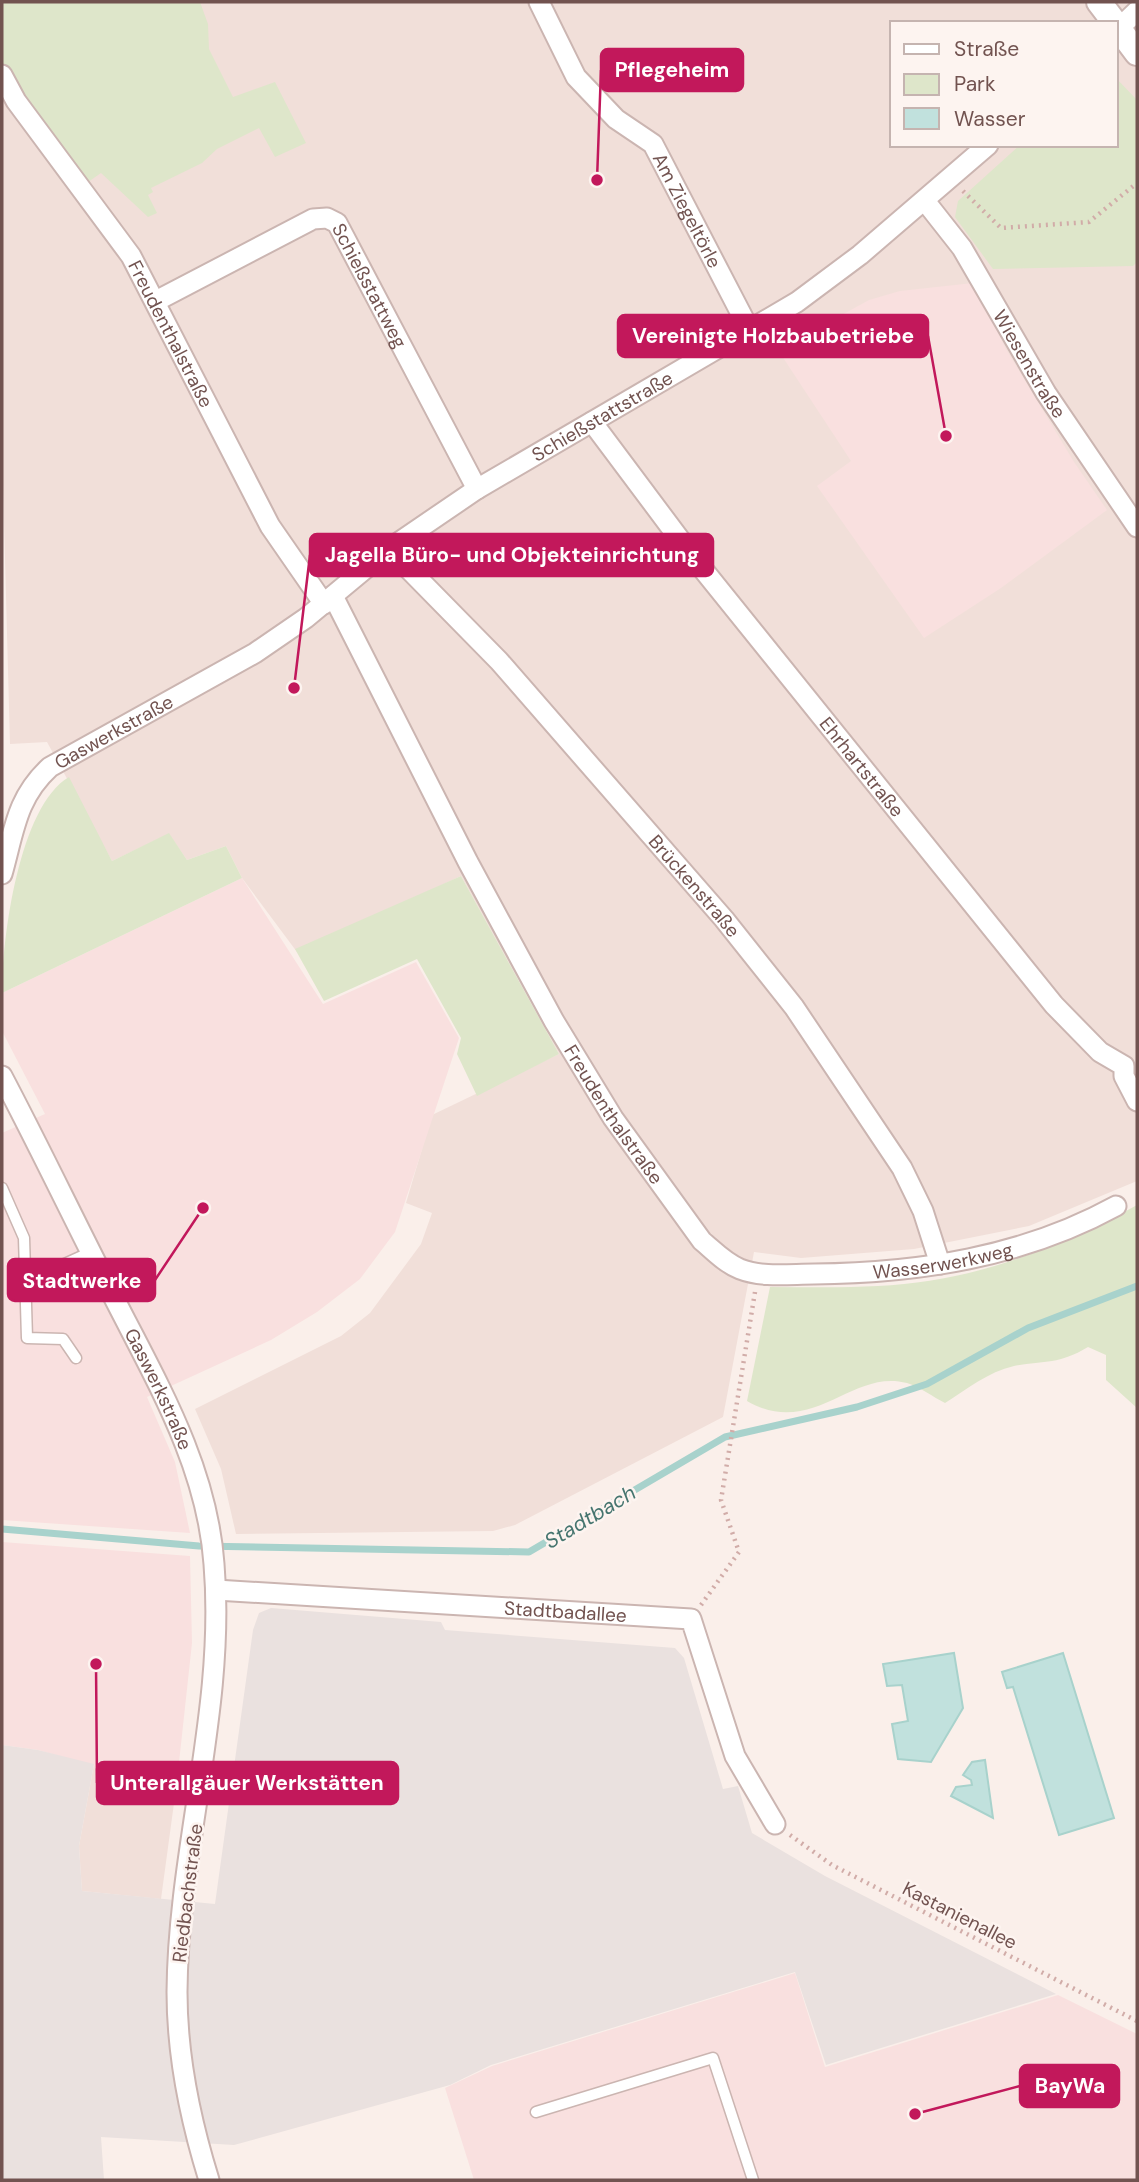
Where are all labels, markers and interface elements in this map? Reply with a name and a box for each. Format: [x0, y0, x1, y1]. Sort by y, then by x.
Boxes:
legend [890, 21, 1118, 147]
text: Straße [954, 35, 1019, 63]
callout: Pflegeheim [601, 49, 743, 91]
text: Pflegeheim [615, 56, 729, 84]
text: Park [954, 70, 996, 98]
text: Wasser [954, 105, 1026, 133]
street label: Am Ziegeltörle [647, 149, 727, 272]
street label: Schießstattweg [326, 219, 413, 353]
street label: Freudenthalstraße [122, 256, 219, 412]
street label: Wiesenstraße [987, 305, 1071, 423]
callout: Vereinigte Holzbaubetriebe [618, 315, 928, 357]
text: Vereinigte Holzbaubetriebe [632, 322, 914, 350]
street label: Schießstattstraße [527, 365, 677, 467]
callout: Jagella Büro- und Objekteinrichtung [310, 534, 713, 576]
text: Jagella Büro- und Objekteinrichtung [325, 541, 699, 569]
street label: Gaswerkstraße [50, 689, 178, 775]
street label: Ehrhartstraße [814, 712, 910, 822]
street label: Brückenstraße [643, 830, 746, 942]
street label: Freudenthalstraße [558, 1040, 669, 1189]
street label: Wasserwerkweg [872, 1237, 1016, 1285]
callout: Stadtwerke [8, 1259, 155, 1301]
text: Stadtwerke [23, 1267, 141, 1295]
street label: Gaswerkstraße [119, 1324, 198, 1453]
water label: Stadtbach [539, 1479, 641, 1555]
street label: Stadtbadallee [503, 1596, 627, 1628]
callout: Unterallgäuer Werkstätten [97, 1762, 398, 1804]
text: Unterallgäuer Werkstätten [110, 1769, 384, 1797]
street label: Riedbachstraße [167, 1822, 208, 1964]
street label: Kastanienallee [898, 1876, 1021, 1955]
callout: BayWa [1020, 2065, 1119, 2107]
text: BayWa [1035, 2072, 1105, 2100]

